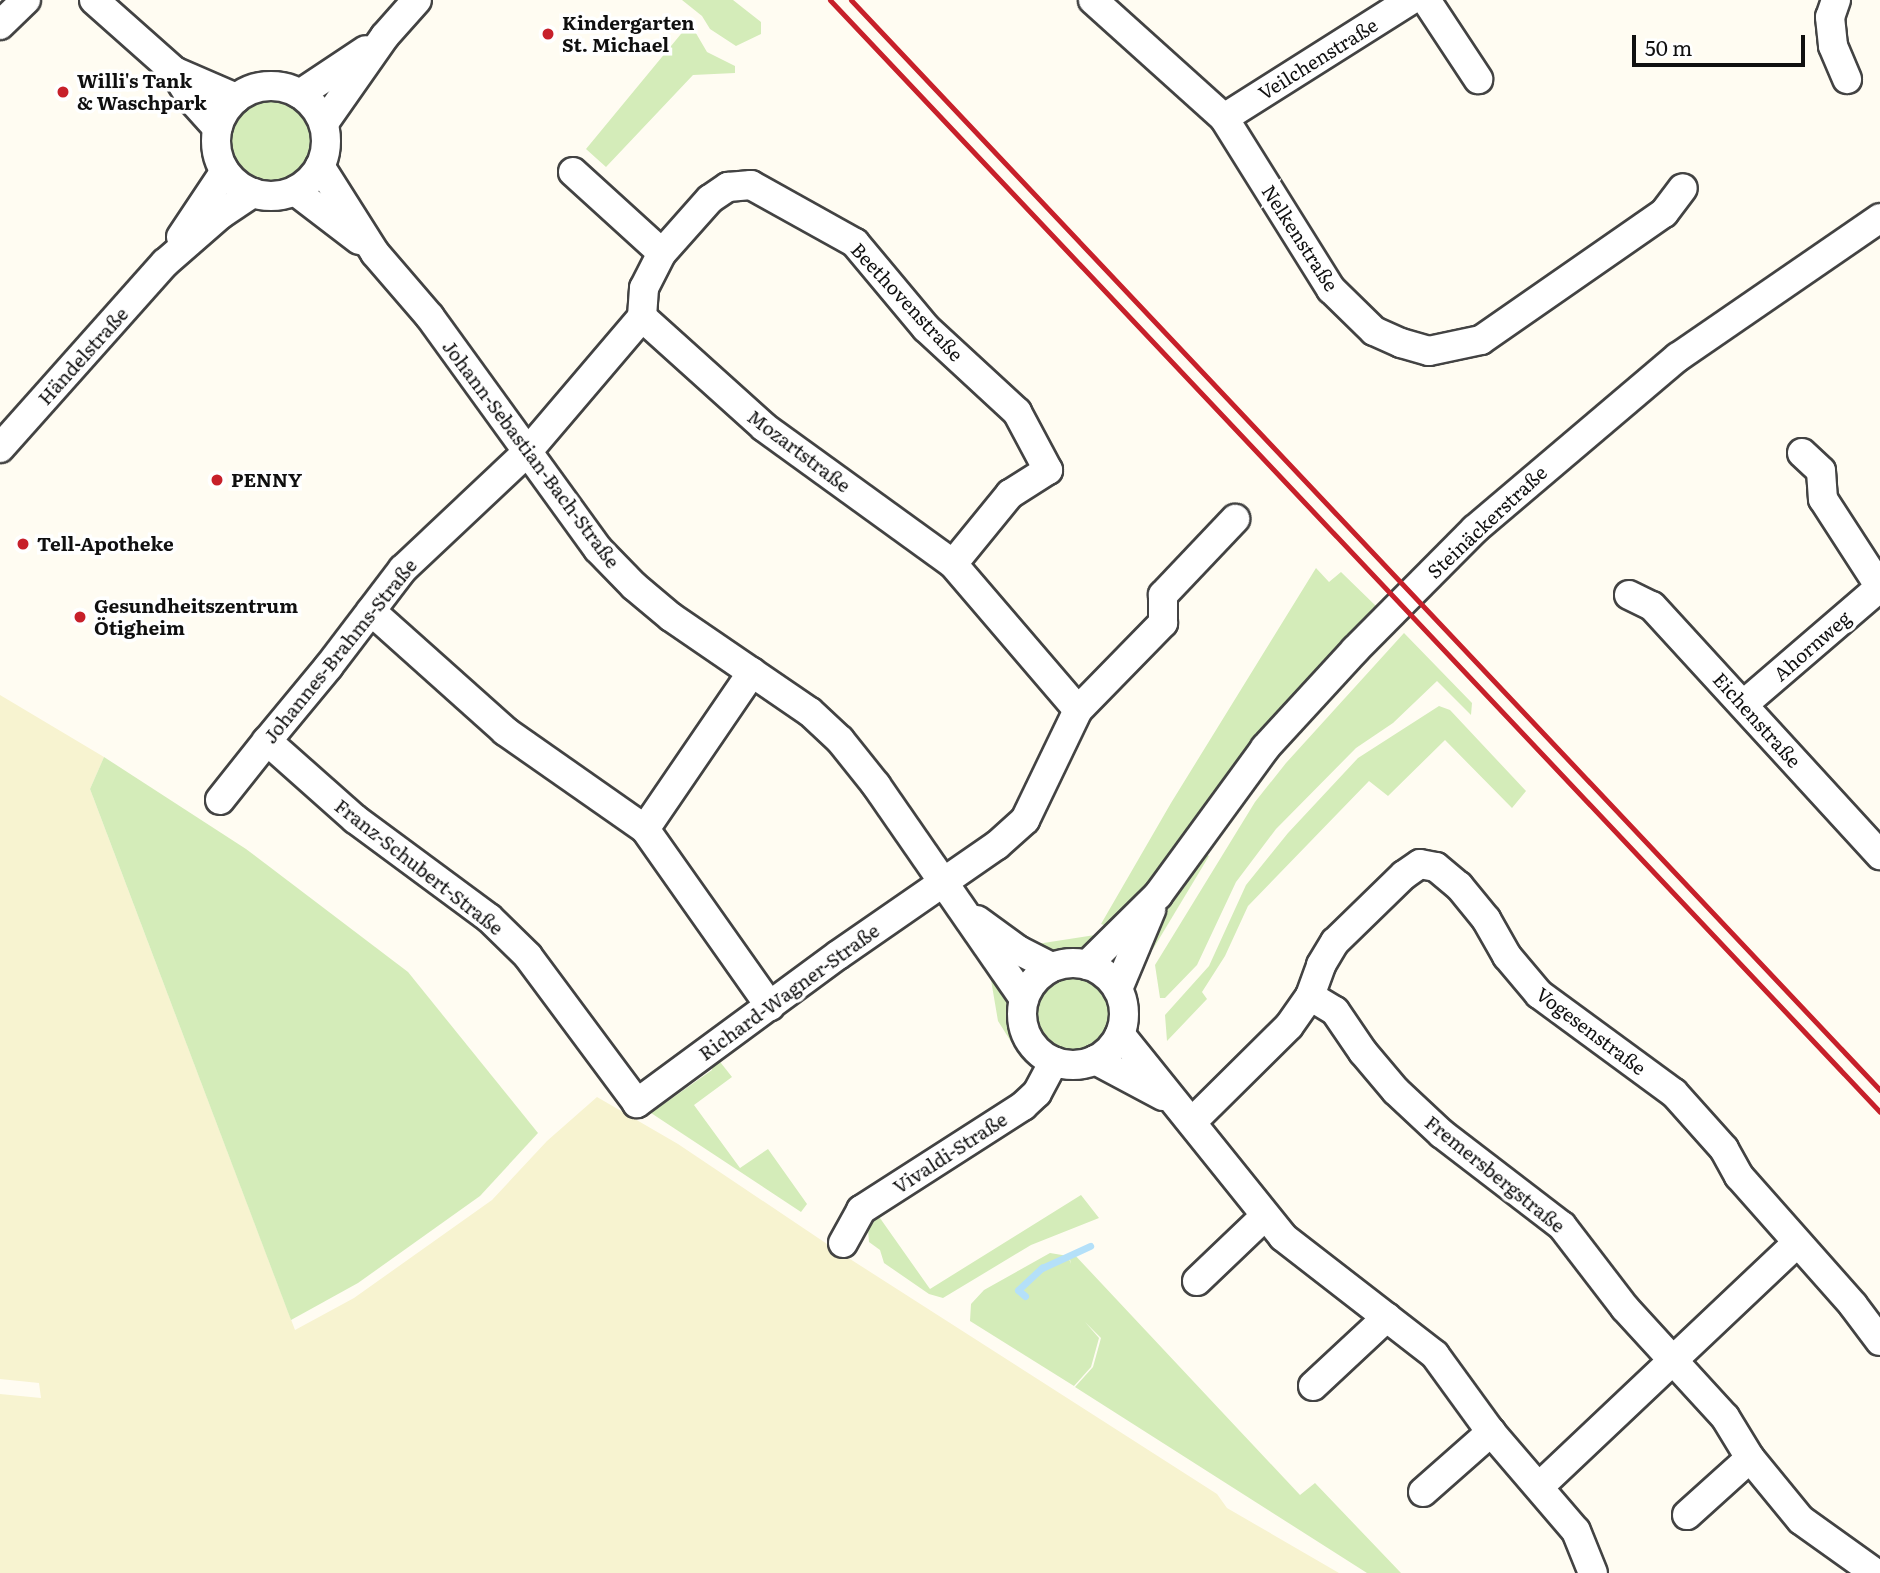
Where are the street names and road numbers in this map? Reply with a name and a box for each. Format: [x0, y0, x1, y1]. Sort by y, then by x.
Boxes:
street label: Veilchenstraße [1254, 13, 1382, 105]
street label: Nelkenstraße [1257, 181, 1343, 295]
street label: Beethovenstraße [846, 238, 968, 366]
street label: Händelstraße [33, 302, 133, 410]
street label: Johann-Sebastian-Bach-Straße [438, 336, 624, 572]
street label: Mozartstraße [743, 405, 855, 497]
street label: Steinäckerstraße [1423, 461, 1551, 583]
street label: Johannes-Brahms-Straße [259, 554, 421, 748]
street label: Ahornweg [1769, 606, 1855, 686]
street label: Eichenstraße [1708, 668, 1806, 772]
street label: Franz-Schubert-Straße [330, 794, 508, 940]
street label: Richard-Wagner-Straße [694, 919, 884, 1065]
street label: Vogesenstraße [1532, 982, 1650, 1080]
street label: Vivaldi-Straße [889, 1108, 1011, 1198]
street label: Fremersbergstraße [1421, 1111, 1569, 1237]

